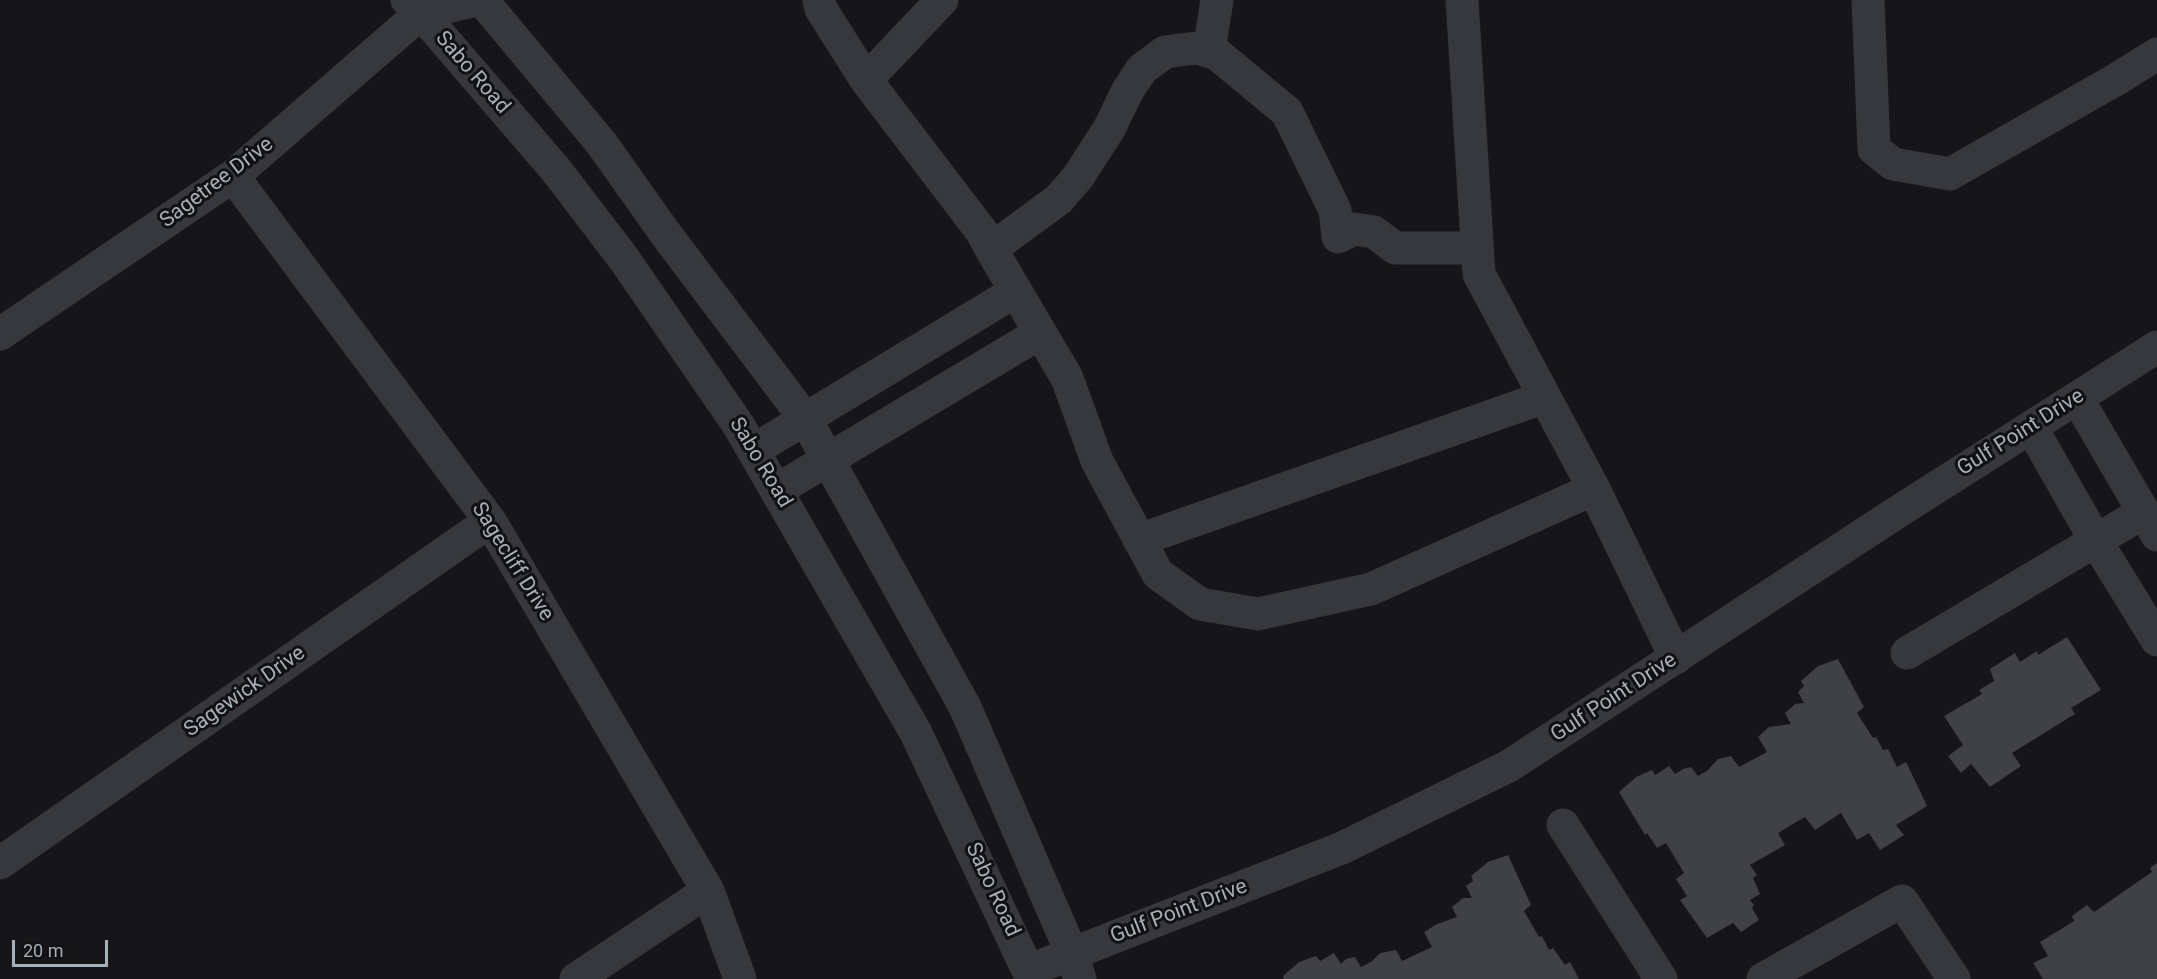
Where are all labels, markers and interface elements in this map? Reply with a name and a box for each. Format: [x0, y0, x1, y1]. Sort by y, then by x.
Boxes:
street label: Sabo Road [429, 27, 515, 119]
street label: Sagetree Drive [155, 132, 279, 234]
street label: Gulf Point Drive [1953, 384, 2089, 482]
street label: Sabo Road [723, 413, 797, 513]
street label: Sagecliff Drive [466, 498, 558, 626]
street label: Sagewick Drive [180, 641, 310, 743]
street label: Gulf Point Drive [1547, 648, 1681, 748]
street label: Sabo Road [959, 839, 1025, 941]
street label: Gulf Point Drive [1107, 874, 1251, 950]
scale bar [15, 928, 111, 966]
text: 20 m [23, 940, 63, 961]

